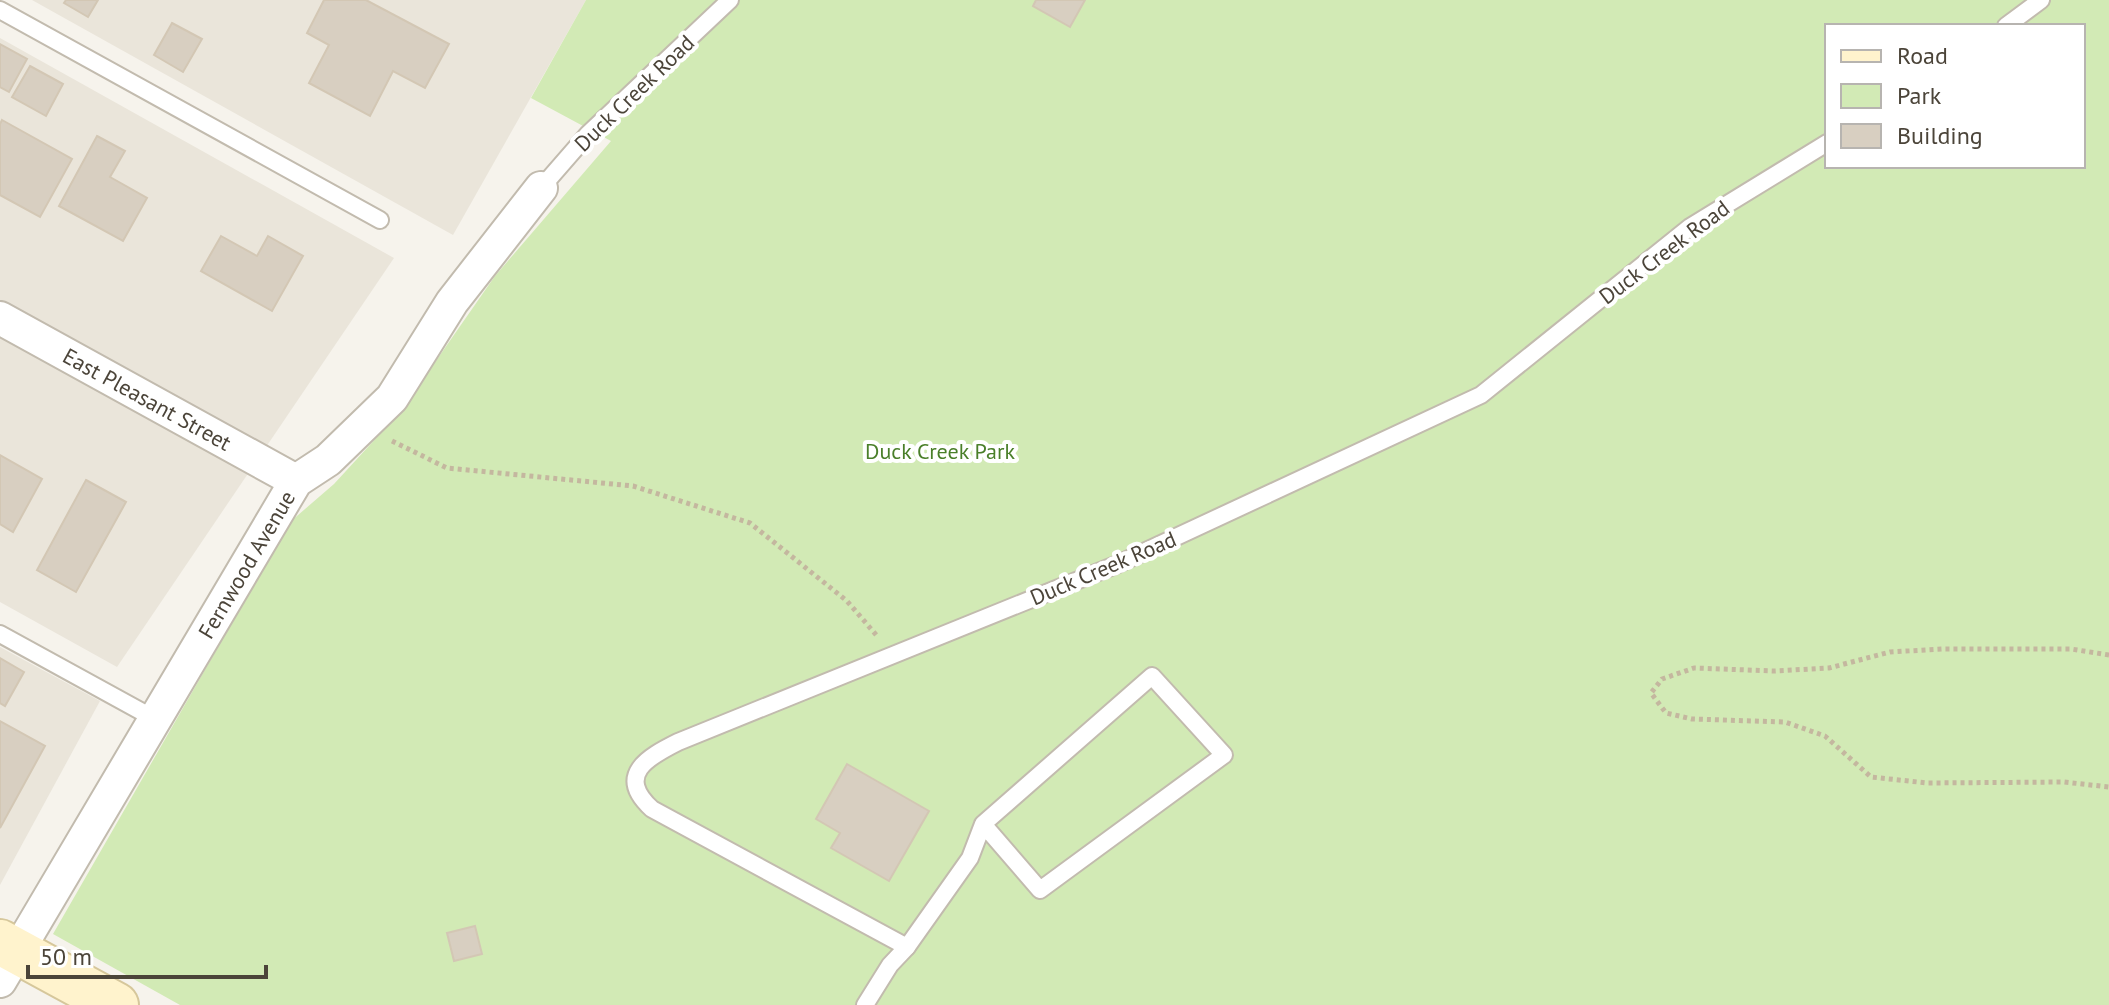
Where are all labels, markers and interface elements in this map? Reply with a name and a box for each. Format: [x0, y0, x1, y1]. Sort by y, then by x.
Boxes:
legend [1825, 24, 2085, 168]
street label: Duck Creek Road [568, 29, 700, 157]
text: Road [1897, 40, 1948, 71]
text: Park [1897, 80, 1942, 111]
text: Building [1897, 120, 1983, 151]
street label: Duck Creek Road [1593, 194, 1735, 310]
street label: East Pleasant Street [58, 341, 237, 457]
park label: Duck Creek Park [865, 437, 1015, 465]
street label: Fernwood Avenue [192, 485, 301, 644]
street label: Duck Creek Road [1026, 525, 1180, 611]
scale bar [28, 929, 266, 979]
text: 50 m [40, 941, 92, 972]

